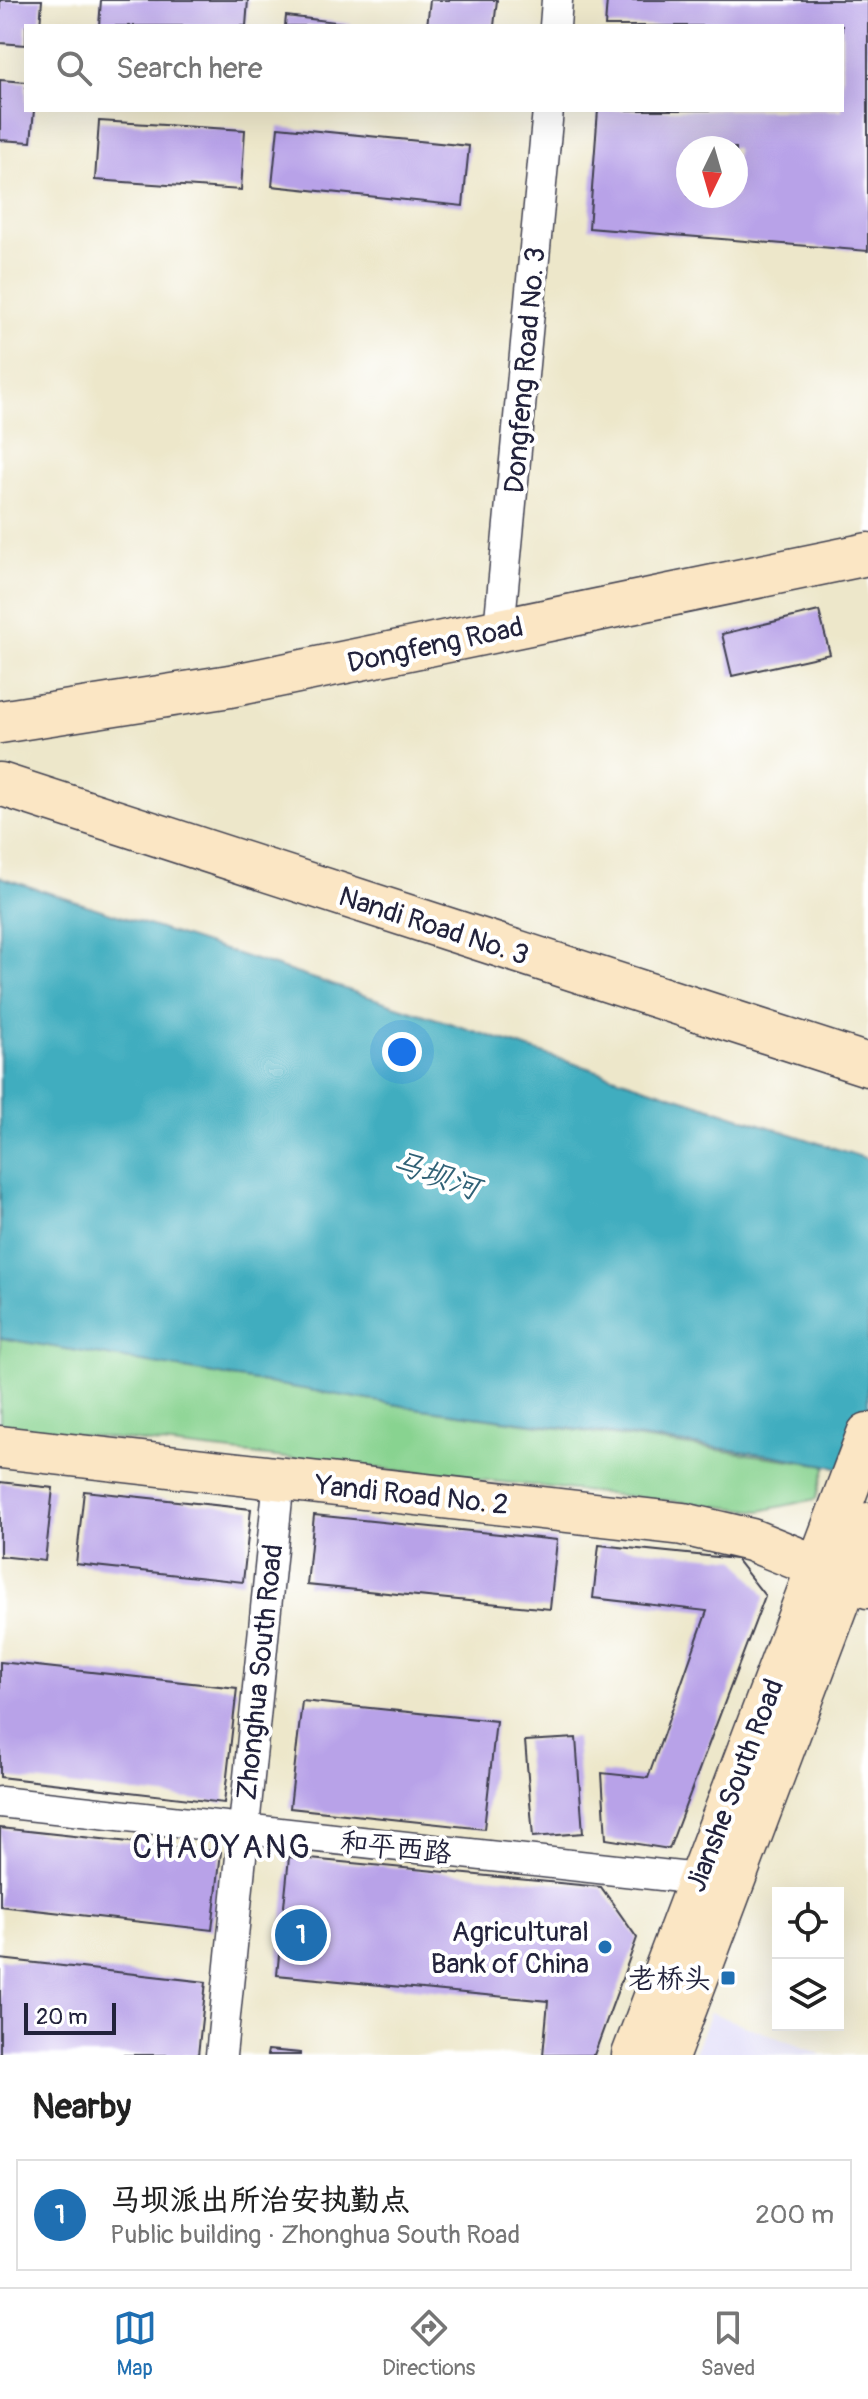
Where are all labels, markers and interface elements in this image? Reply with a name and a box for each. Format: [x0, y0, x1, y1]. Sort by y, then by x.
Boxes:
search box [24, 24, 844, 112]
icon: search [52, 46, 96, 90]
text: Search here [116, 50, 263, 87]
north arrow [676, 136, 748, 208]
street label: Dongfeng Road No. 3 [497, 246, 554, 495]
street label: Dongfeng Road [344, 610, 527, 681]
street label: Nandi Road No. 3 [334, 879, 533, 974]
your location [382, 1032, 422, 1072]
water label: 马坝河 [387, 1143, 489, 1209]
street label: Yandi Road No. 2 [313, 1468, 510, 1523]
street label: Zhonghua South Road [230, 1542, 291, 1802]
street label: Jianshe South Road [679, 1674, 792, 1897]
street label: 和平西路 [338, 1825, 453, 1872]
district label: CHAOYANG [132, 1828, 312, 1868]
map controls [772, 1887, 844, 2031]
button: locate [772, 1887, 844, 1959]
pin: 1 [275, 1905, 327, 1965]
place label: Agricultural Bank of China [431, 1915, 589, 1982]
marker: Agricultural Bank of China [596, 1938, 614, 1956]
button: layers [772, 1959, 844, 2031]
place label: 老桥头 [628, 1962, 712, 1997]
marker: 老桥头 [719, 1969, 737, 1987]
scale bar [24, 1999, 116, 2035]
text: 20 m [36, 2003, 88, 2031]
text: Nearby [32, 2086, 131, 2129]
text: 马坝派出所治安执勤点 [110, 2182, 410, 2219]
text: 1 [55, 2199, 65, 2231]
text: 200 m [755, 2199, 834, 2231]
text: Public building · Zhonghua South Road [110, 2219, 520, 2251]
tab: Map [113, 2306, 157, 2382]
tab: Directions [382, 2306, 475, 2382]
tab: Saved [701, 2306, 755, 2382]

